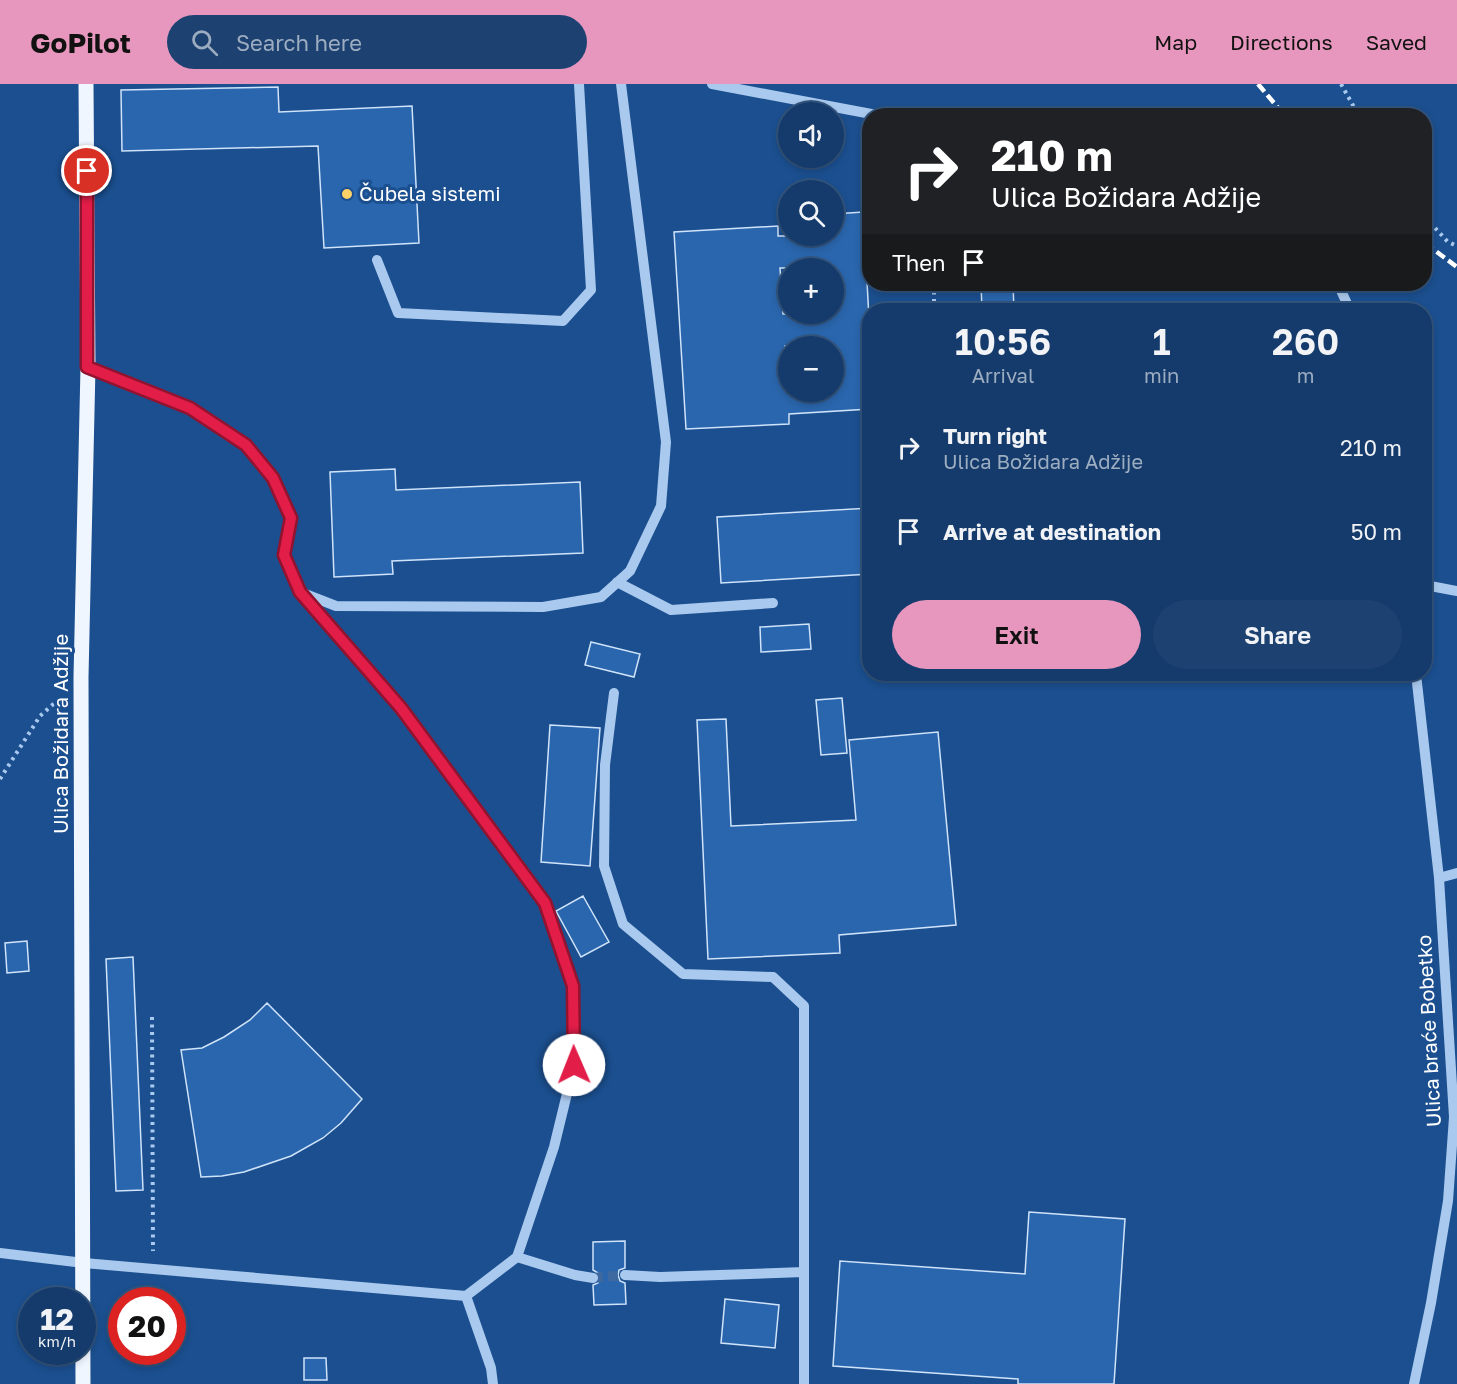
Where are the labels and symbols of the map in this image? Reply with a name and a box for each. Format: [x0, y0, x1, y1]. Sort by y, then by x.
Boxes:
pin [61, 145, 112, 196]
place label: Čubela sistemi [359, 181, 501, 205]
marker: Čubela sistemi [340, 187, 354, 201]
street label: Ulica Božidara Adžije [48, 634, 72, 834]
street label: Ulica braće Bobetko [1411, 934, 1445, 1128]
position arrow [542, 1033, 606, 1097]
speed limit sign: 20 [108, 1287, 186, 1365]

